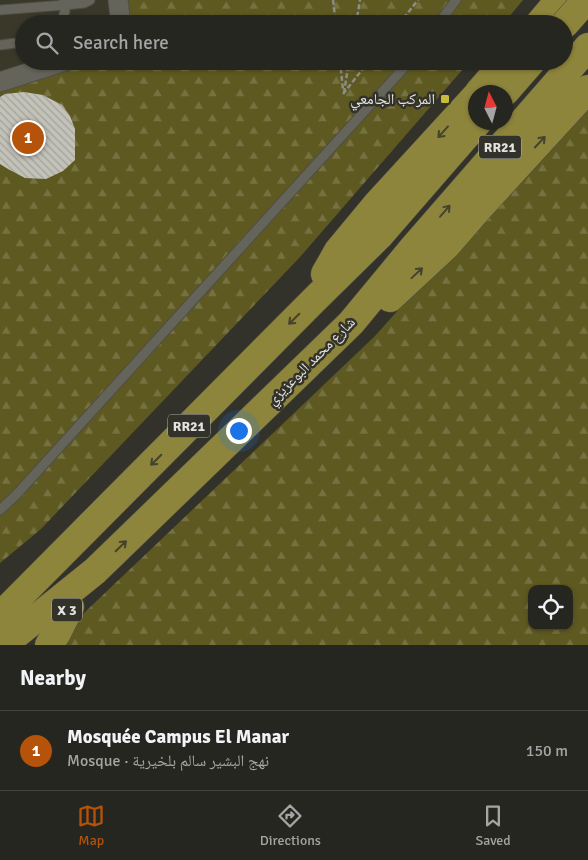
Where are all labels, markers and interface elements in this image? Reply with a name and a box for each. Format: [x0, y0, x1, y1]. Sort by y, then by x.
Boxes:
search box [15, 15, 573, 70]
icon: search [33, 29, 61, 57]
text: Search here [73, 31, 169, 55]
north arrow [468, 85, 513, 130]
place label: المركب الجامعي [350, 90, 435, 111]
marker: المركب الجامعي [439, 93, 451, 105]
pin: 1 [12, 119, 44, 157]
one-way arrow [437, 126, 449, 139]
one-way arrow [534, 135, 546, 148]
road number: RR21 [479, 136, 521, 158]
one-way arrow [439, 205, 450, 218]
one-way arrow [411, 267, 423, 279]
street label: شارع محمد البوعزيزي [263, 313, 361, 411]
one-way arrow [289, 313, 301, 325]
road number: RR21 [168, 414, 210, 438]
your location [226, 418, 252, 444]
one-way arrow [149, 454, 162, 466]
one-way arrow [115, 540, 127, 552]
map controls [528, 585, 573, 630]
button: locate [528, 585, 573, 630]
road number: X 3 [52, 598, 82, 622]
text: Nearby [20, 665, 86, 691]
text: Mosquée Campus El Manar [67, 725, 289, 749]
text: 1 [32, 741, 40, 761]
text: 150 m [526, 741, 568, 761]
text: Mosque · نهج البشير سالم بلخيرية [67, 751, 269, 771]
tab: Map [77, 802, 105, 849]
tab: Directions [260, 802, 321, 849]
tab: Saved [475, 802, 511, 849]

